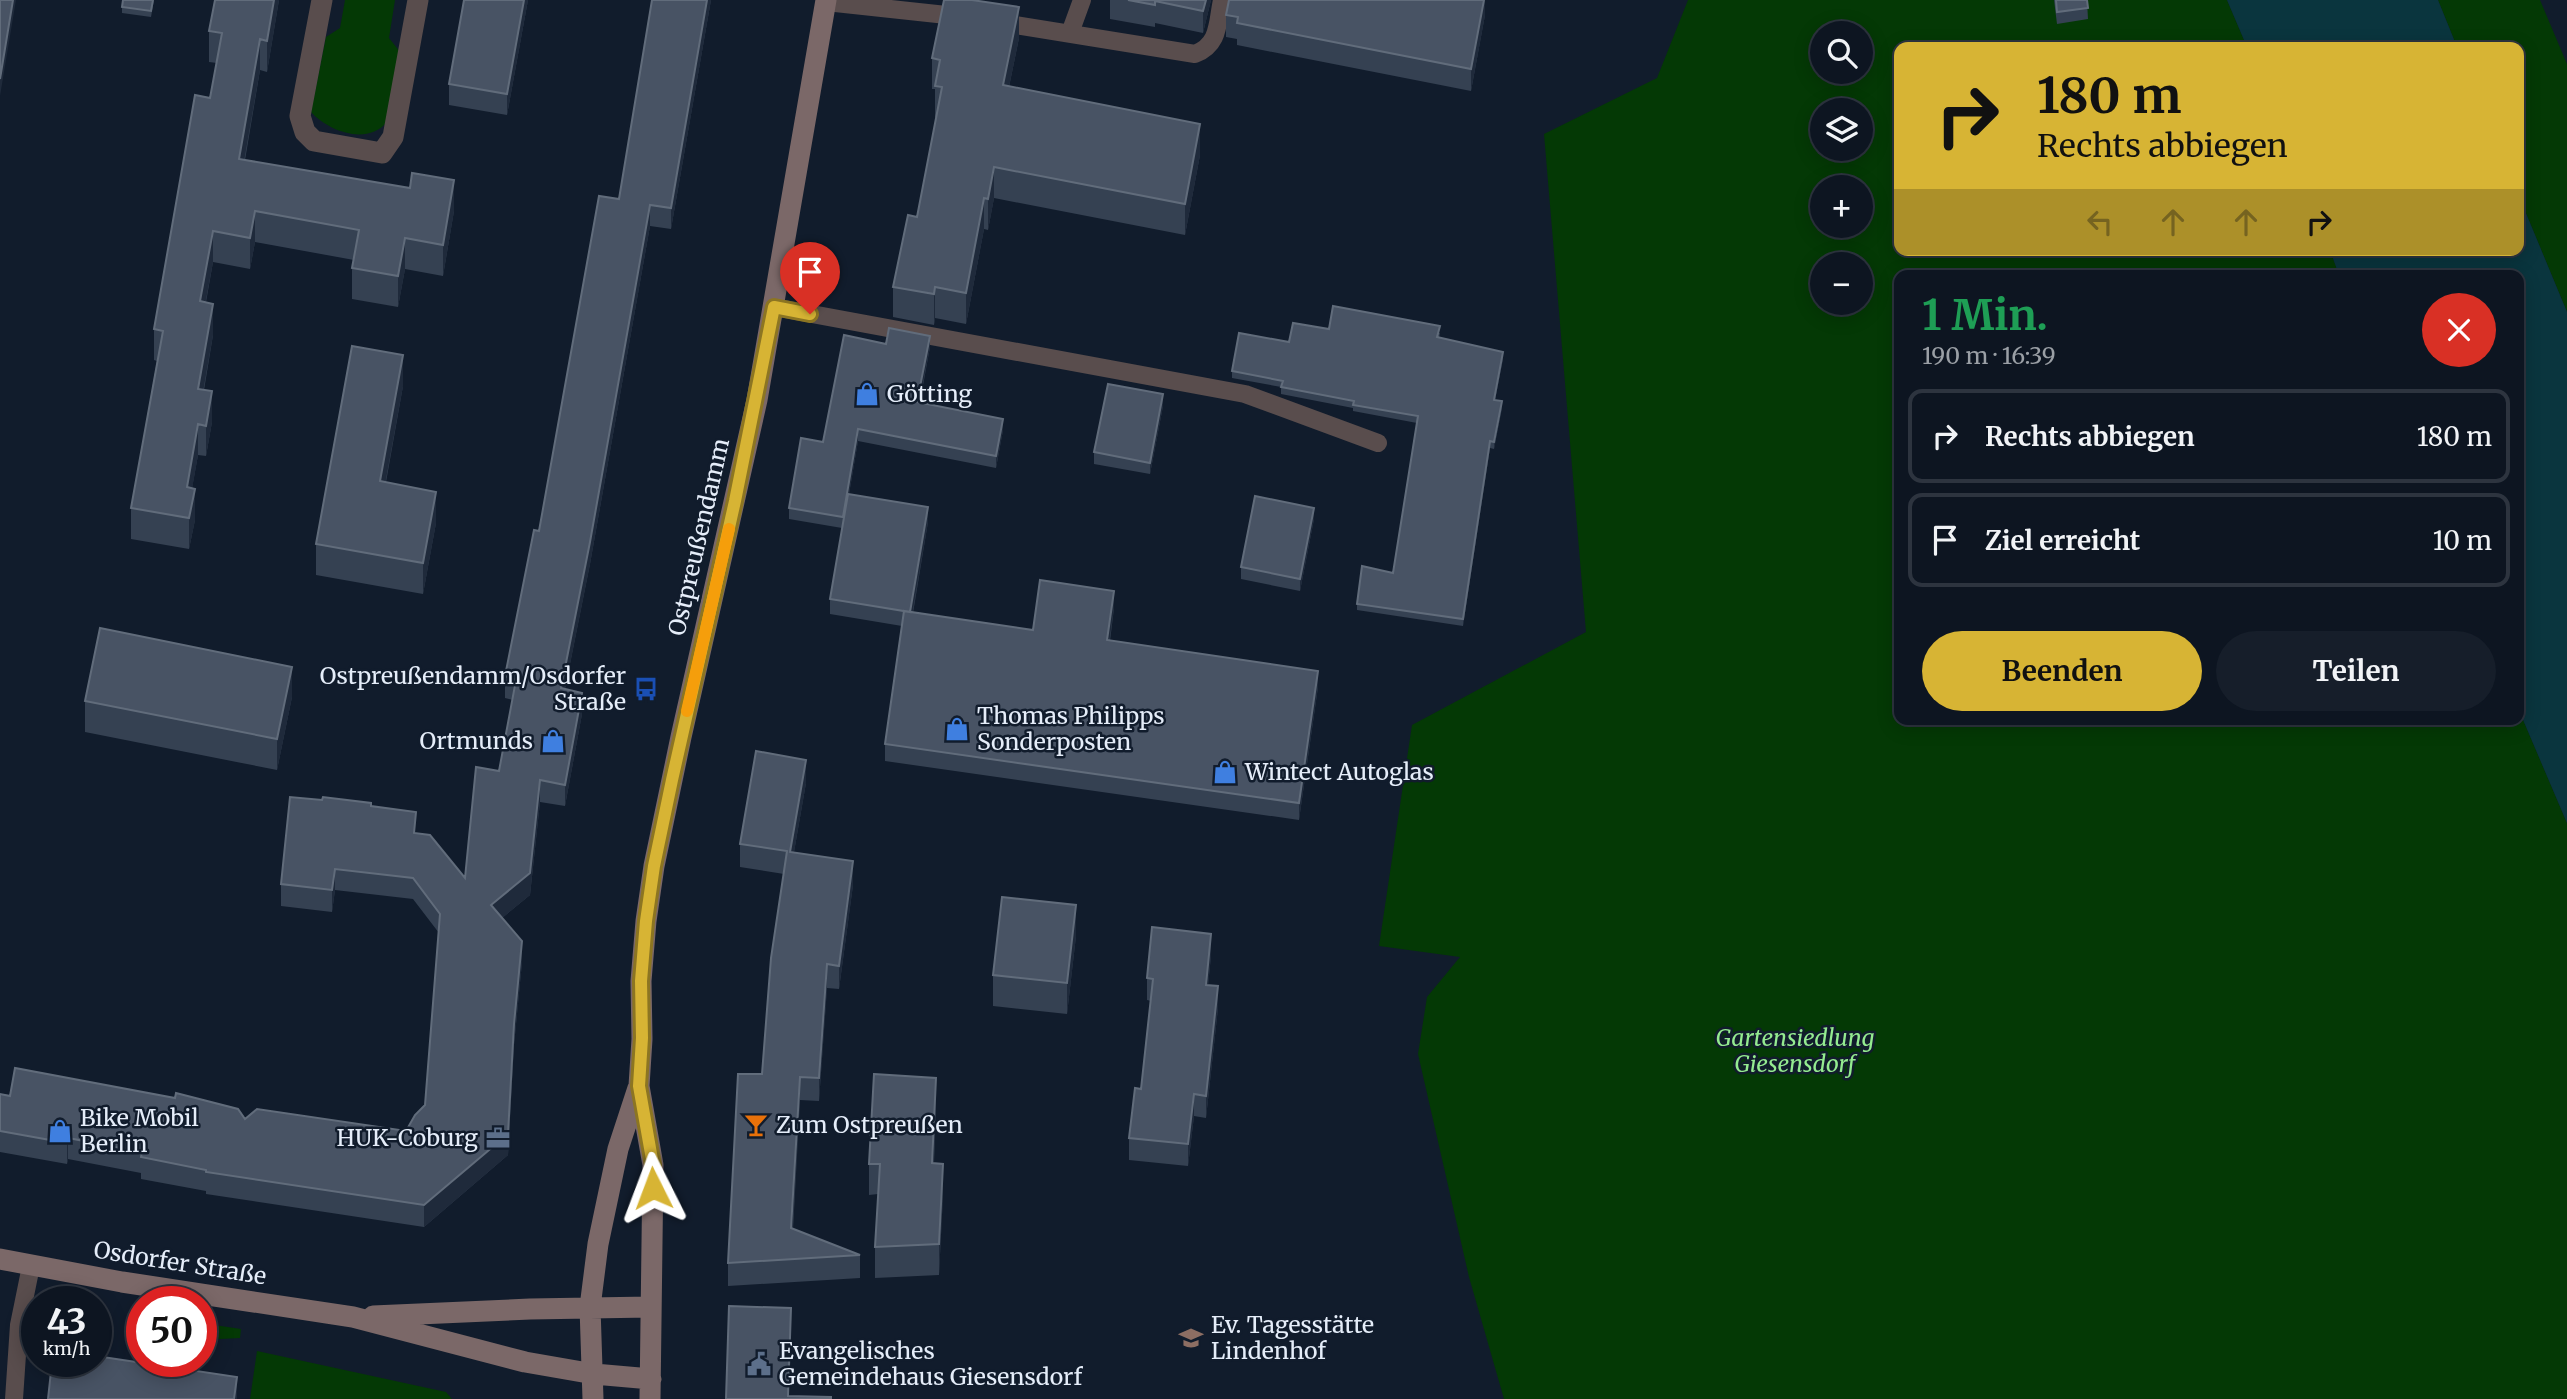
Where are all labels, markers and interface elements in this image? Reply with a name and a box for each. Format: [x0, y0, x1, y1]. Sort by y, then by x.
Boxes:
map controls [1810, 21, 1873, 315]
button: search [1810, 21, 1873, 84]
text: 180 m [2037, 65, 2182, 126]
icon: right [1922, 70, 2013, 161]
button: layers [1810, 98, 1873, 161]
text: Rechts abbiegen [2037, 126, 2288, 166]
button: + [1810, 175, 1873, 238]
icon: left [2081, 203, 2119, 241]
icon: ahead [2154, 203, 2192, 241]
icon: ahead [2227, 203, 2265, 241]
icon: right [2300, 203, 2338, 241]
pin [780, 242, 840, 314]
button: − [1810, 252, 1873, 315]
icon: arrive [791, 253, 829, 291]
text: 1 Min. [1922, 289, 2048, 341]
button: close [2422, 293, 2496, 367]
text: 190 m · 16:39 [1922, 341, 2056, 370]
place label: Götting [887, 379, 972, 408]
shop icon: Götting [853, 380, 881, 408]
icon: right [1926, 417, 1964, 455]
text: Rechts abbiegen [1985, 420, 2195, 453]
text: 180 m [2417, 420, 2492, 453]
street label: Ostpreußendamm [662, 435, 735, 638]
icon: arrive [1926, 521, 1964, 559]
text: Ziel erreicht [1985, 524, 2140, 557]
text: 10 m [2433, 524, 2492, 557]
button: Beenden [1922, 631, 2202, 711]
button: Teilen [2216, 631, 2496, 711]
place label: Ostpreußendamm/Osdorfer Straße [320, 661, 626, 716]
bus stop icon: Ostpreußendamm/Osdorfer Straße [632, 675, 660, 703]
place label: Thomas Philipps Sonderposten [977, 701, 1165, 756]
shop icon: Thomas Philipps Sonderposten [943, 715, 971, 743]
place label: Ortmunds [420, 726, 533, 755]
shop icon: Ortmunds [539, 727, 567, 755]
place label: Wintect Autoglas [1244, 757, 1434, 786]
shop icon: Wintect Autoglas [1211, 758, 1239, 786]
park label: Gartensiedlung Giesensdorf [1716, 1023, 1874, 1078]
place label: Bike Mobil Berlin [80, 1103, 199, 1158]
place label: Zum Ostpreußen [776, 1110, 963, 1139]
bar icon: Zum Ostpreußen [742, 1111, 770, 1139]
shop icon: Bike Mobil Berlin [46, 1117, 74, 1145]
place label: HUK-Coburg [337, 1123, 478, 1152]
office icon: HUK-Coburg [484, 1124, 512, 1152]
position arrow [616, 1151, 690, 1225]
street label: Osdorfer Straße [92, 1235, 268, 1290]
speed limit sign: 50 [126, 1286, 217, 1377]
text: 43 [46, 1300, 87, 1344]
place label: Ev. Tagesstätte Lindenhof [1211, 1310, 1374, 1365]
school or university icon: Ev. Tagesstätte Lindenhof [1177, 1324, 1205, 1352]
place label: Evangelisches Gemeindehaus Giesensdorf [779, 1336, 1083, 1391]
text: km/h [43, 1337, 90, 1360]
public building icon: Evangelisches Gemeindehaus Giesensdorf [745, 1350, 773, 1378]

